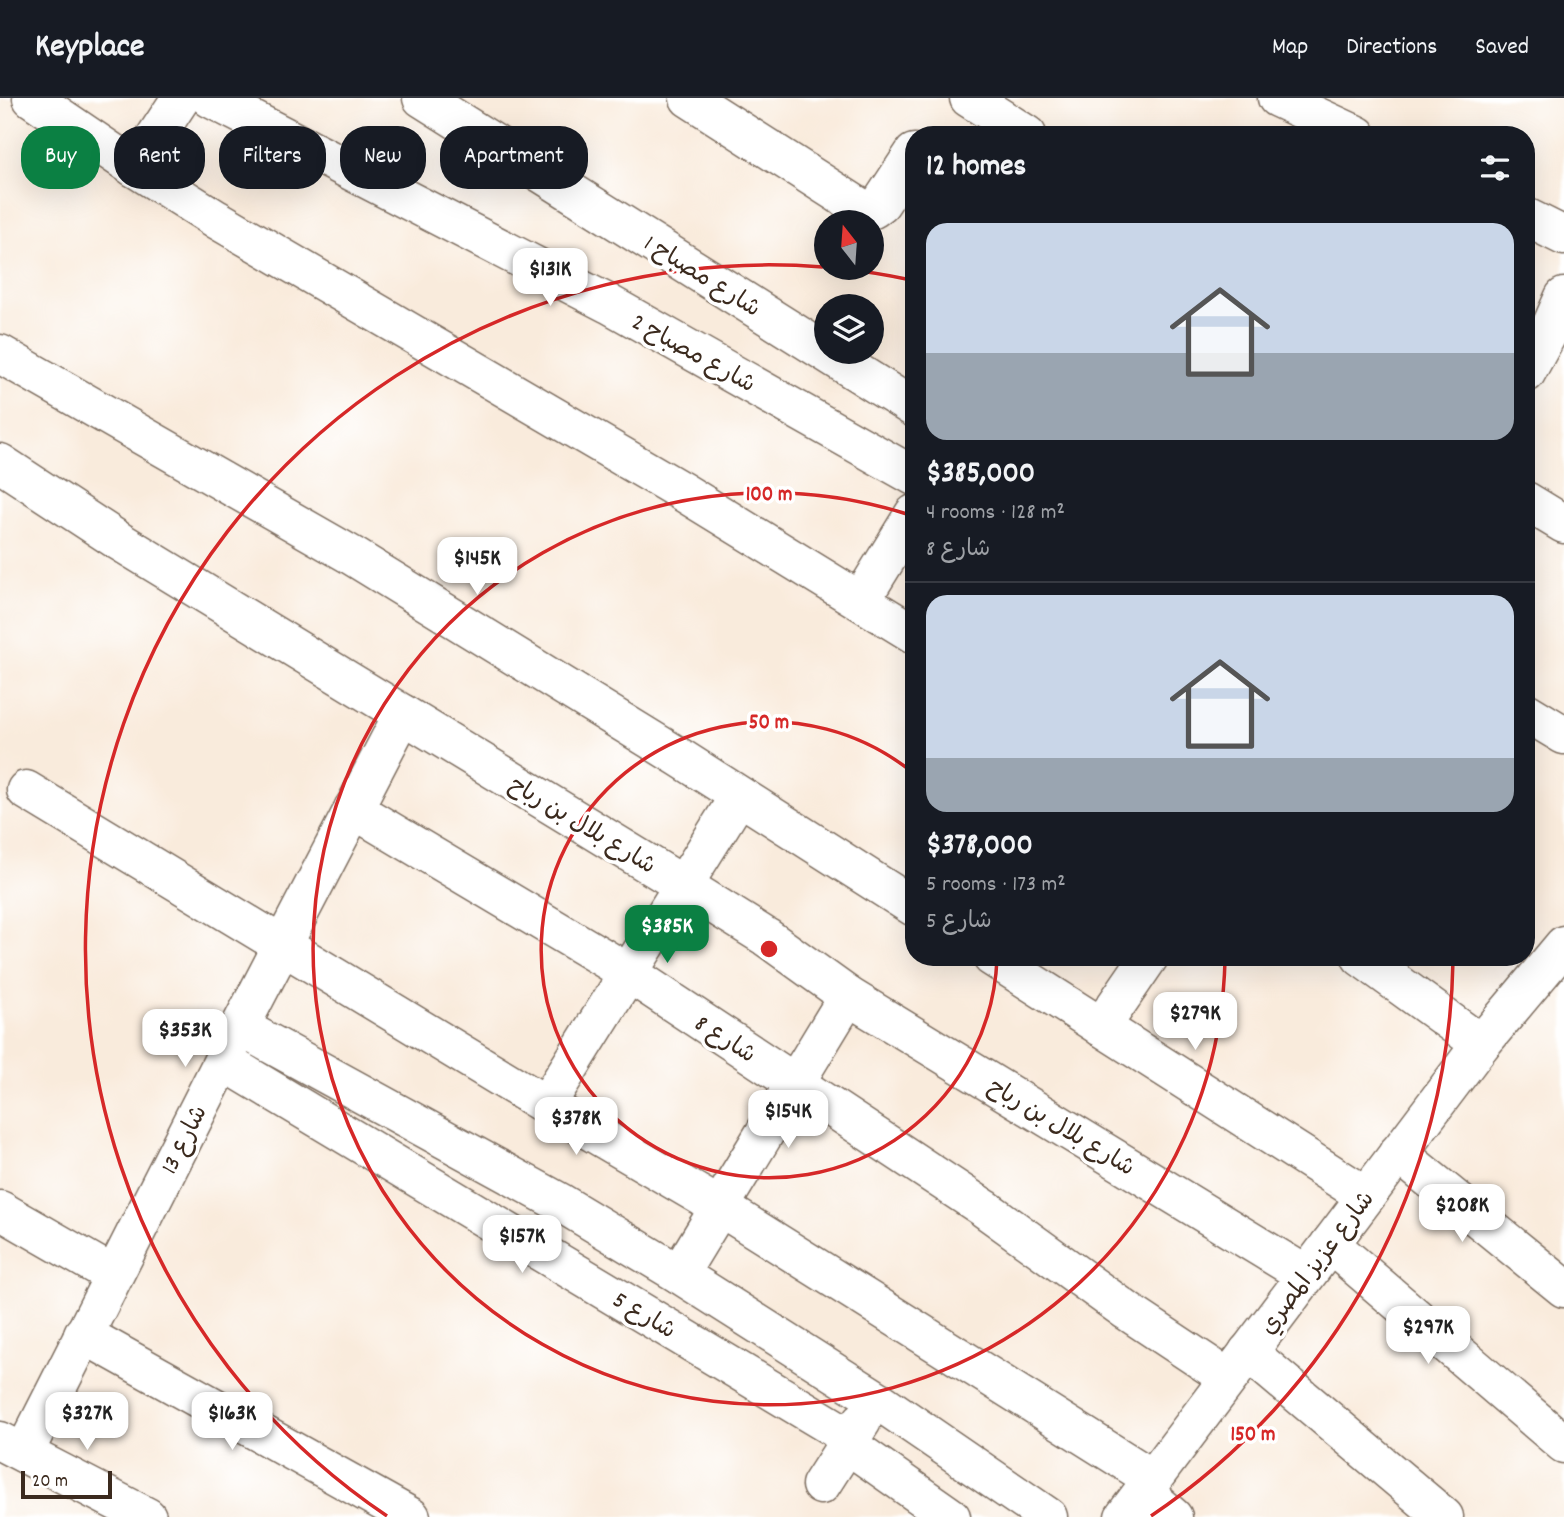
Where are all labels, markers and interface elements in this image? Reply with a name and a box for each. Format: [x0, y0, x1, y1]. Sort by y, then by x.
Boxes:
text: Keyplace [35, 25, 144, 72]
text: Map [1272, 31, 1308, 65]
text: Directions [1346, 31, 1437, 65]
text: Saved [1475, 31, 1529, 65]
chip: Buy [21, 126, 100, 189]
chip: Rent [114, 126, 205, 189]
chip: Filters [219, 126, 326, 189]
chip: New [340, 126, 426, 189]
chip: Apartment [440, 126, 588, 189]
text: 12 homes [926, 147, 1026, 190]
icon: filters [1476, 149, 1514, 187]
north arrow [814, 210, 884, 280]
map controls [814, 210, 884, 364]
street label: شارع مصباح 1 [636, 228, 766, 327]
pin: $131K [501, 248, 599, 308]
text: $131K [529, 254, 571, 287]
icon: home [1157, 269, 1283, 395]
button: layers [814, 294, 884, 364]
street label: شارع مصباح 2 [624, 306, 761, 403]
text: $385,000 [926, 454, 1035, 497]
text: 100 m [746, 481, 792, 511]
text: 4 rooms · 128 m² [926, 497, 1065, 530]
text: شارع 8 [926, 534, 990, 567]
pin: $145K [428, 538, 526, 597]
text: $145K [453, 543, 501, 576]
icon: home [1157, 641, 1283, 767]
text: 50 m [749, 709, 789, 739]
street label: شارع بلال بن رباح [501, 769, 662, 884]
text: $378,000 [926, 826, 1033, 869]
text: 5 rooms · 173 m² [926, 869, 1066, 902]
pin: $385K [618, 906, 716, 965]
text: شارع 5 [926, 906, 992, 939]
text: $385K [641, 911, 693, 944]
centre of rings [757, 937, 781, 961]
pin: $279K [1146, 992, 1244, 1052]
text: $279K [1169, 998, 1221, 1031]
street label: شارع 8 [687, 1008, 762, 1073]
pin: $353K [136, 1010, 234, 1069]
text: $353K [158, 1015, 212, 1048]
street label: شارع بلال بن رباح [980, 1071, 1141, 1186]
pin: $154K [739, 1090, 837, 1150]
text: $154K [764, 1096, 812, 1129]
pin: $378K [527, 1098, 625, 1157]
street label: شارع 13 [154, 1100, 217, 1181]
text: $378K [551, 1103, 601, 1136]
pin: $208K [1413, 1184, 1511, 1244]
street label: شارع عزيز المصري [1253, 1185, 1384, 1343]
text: $208K [1435, 1190, 1489, 1223]
pin: $157K [473, 1216, 571, 1275]
text: $157K [499, 1221, 545, 1254]
street label: شارع 5 [605, 1284, 682, 1349]
pin: $297K [1379, 1306, 1477, 1366]
text: $297K [1402, 1312, 1454, 1345]
pin: $327K [38, 1392, 136, 1452]
pin: $163K [183, 1392, 281, 1452]
text: $327K [61, 1398, 113, 1431]
text: $163K [208, 1398, 256, 1431]
text: 150 m [1230, 1421, 1276, 1451]
scale bar [21, 1468, 112, 1500]
text: 20 m [32, 1469, 68, 1496]

